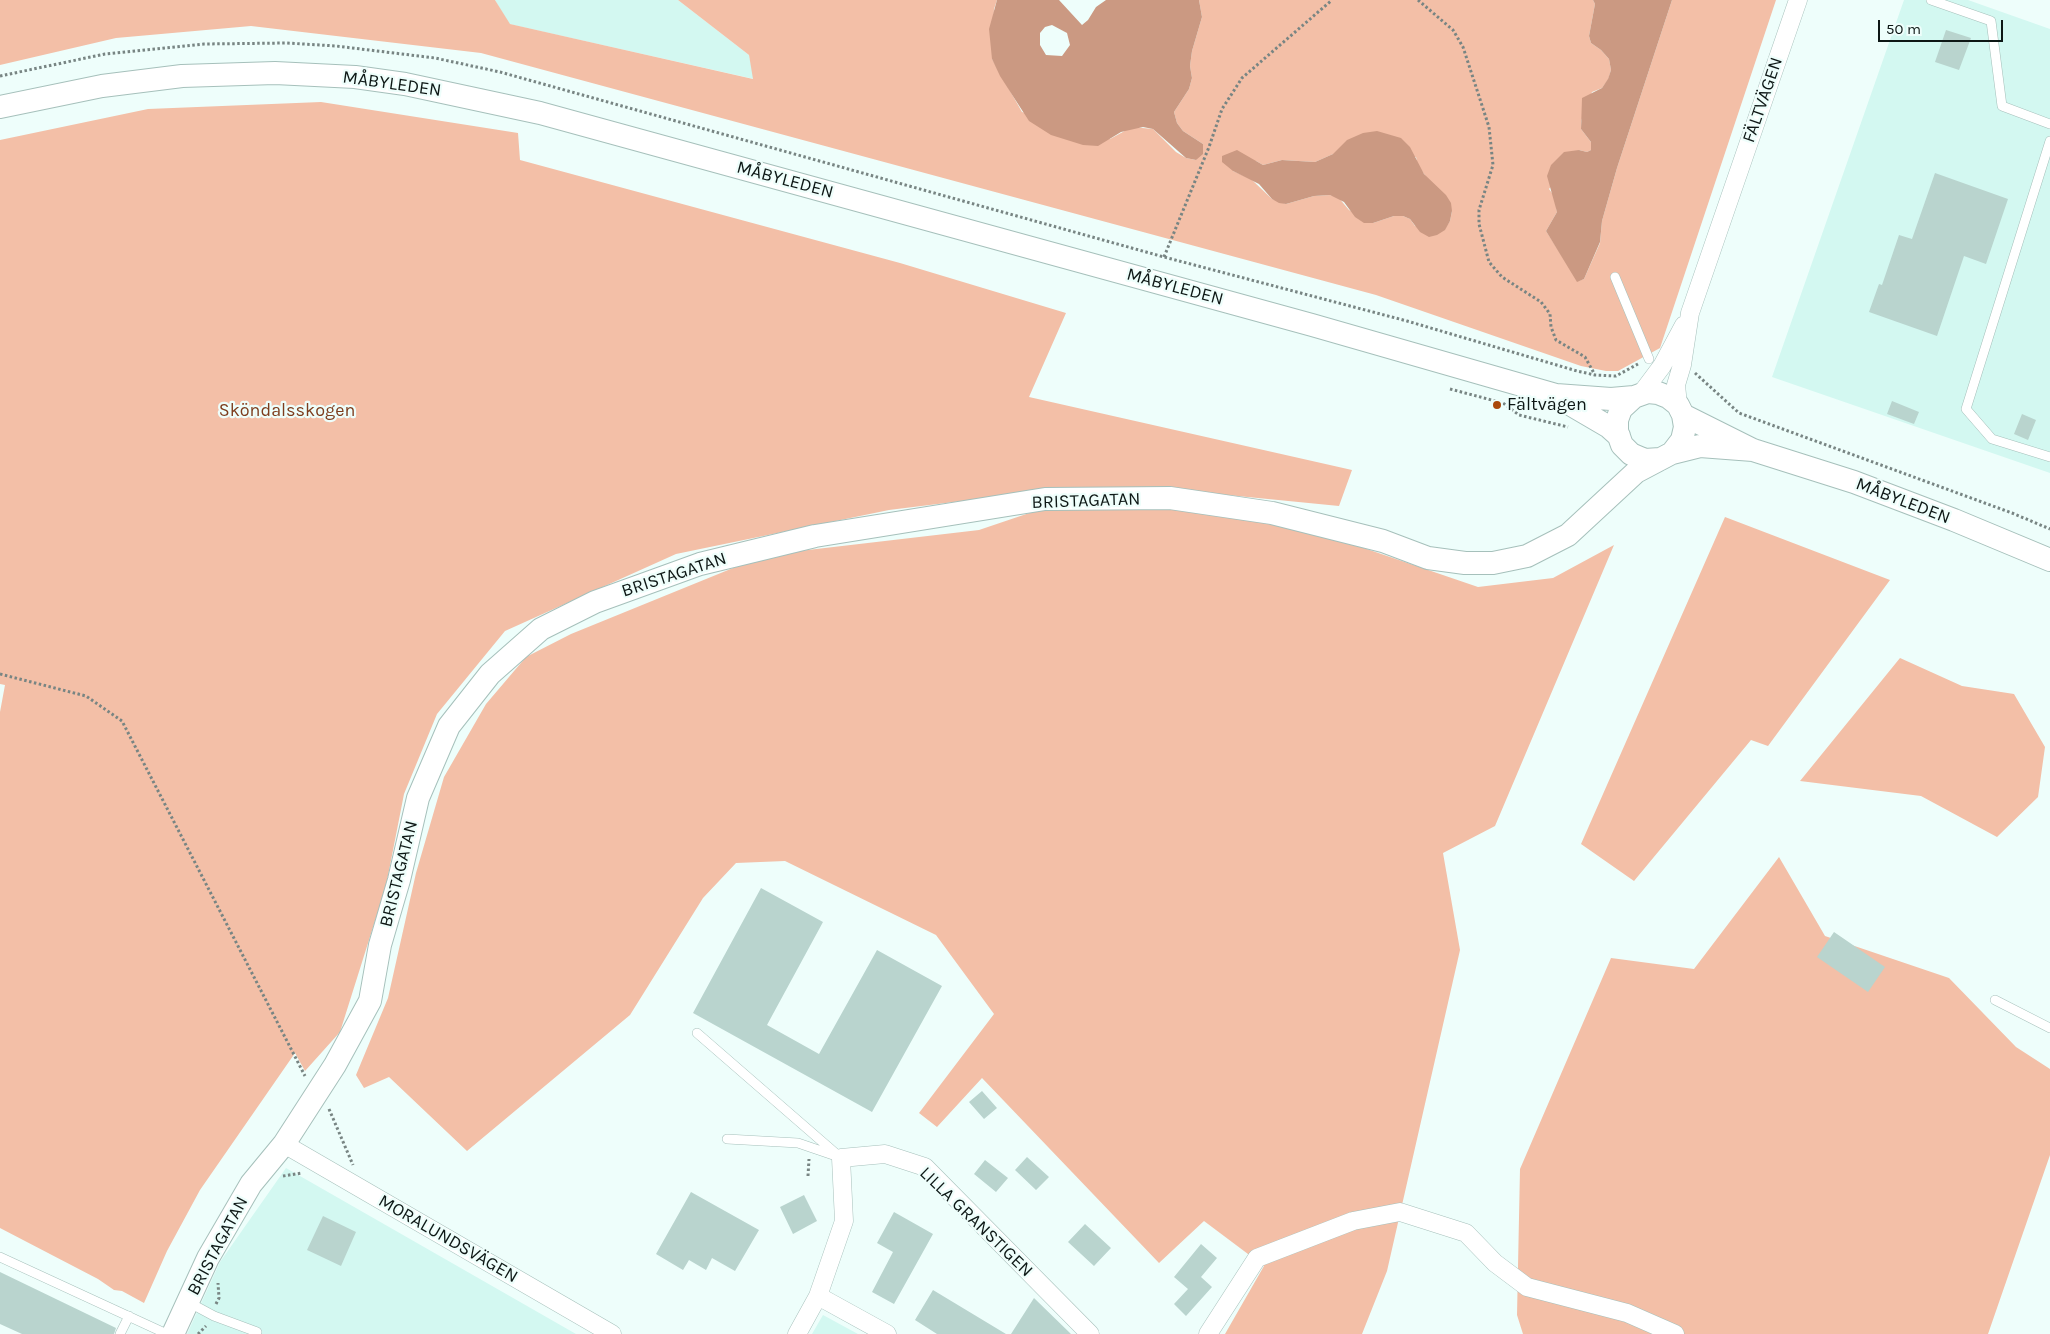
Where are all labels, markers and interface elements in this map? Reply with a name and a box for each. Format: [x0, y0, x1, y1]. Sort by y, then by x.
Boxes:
scale bar [1880, 10, 2005, 42]
text: 50 m [1886, 20, 1921, 38]
street label: FÄLTVÄGEN [1738, 54, 1788, 146]
street label: MÅBYLEDEN [341, 66, 443, 102]
street label: MÅBYLEDEN [734, 157, 836, 203]
street label: MÅBYLEDEN [1124, 264, 1226, 310]
place label: Fältvägen [1507, 394, 1587, 416]
marker: Fältvägen [1491, 399, 1503, 411]
park label: Sköndalsskogen [219, 400, 355, 422]
street label: MÅBYLEDEN [1853, 473, 1953, 529]
street label: BRISTAGATAN [1031, 488, 1141, 514]
street label: BRISTAGATAN [619, 548, 729, 602]
street label: BRISTAGATAN [375, 819, 423, 929]
street label: LILLA GRANSTIGEN [915, 1162, 1037, 1282]
street label: MORALUNDSVÄGEN [374, 1190, 522, 1288]
street label: BRISTAGATAN [183, 1193, 253, 1299]

